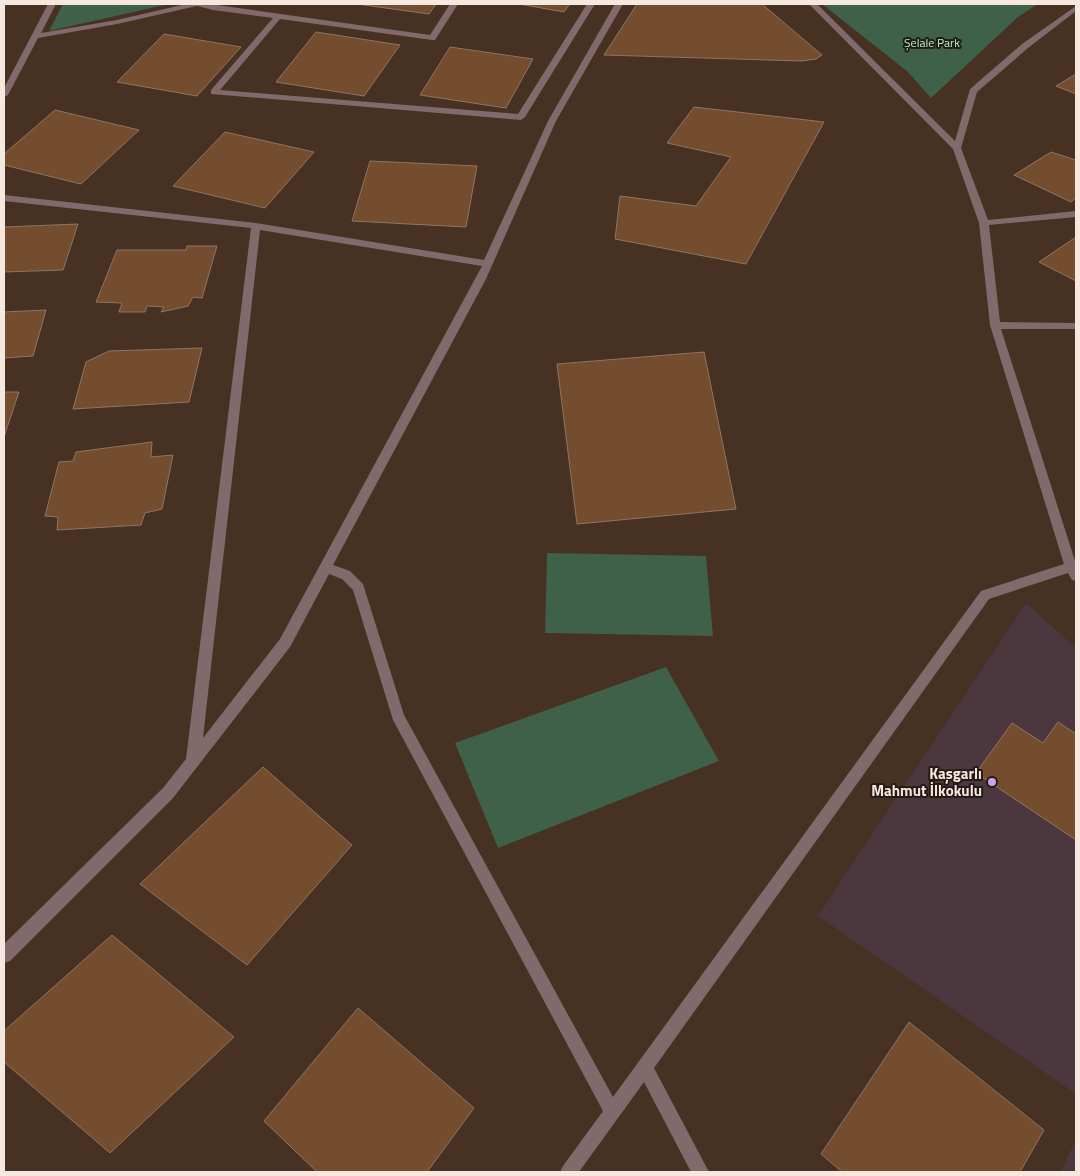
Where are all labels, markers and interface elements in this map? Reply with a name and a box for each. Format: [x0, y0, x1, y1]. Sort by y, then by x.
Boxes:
park label: Şelale Park [904, 33, 960, 52]
place label: Kaşgarlı Mahmut İlkokulu [871, 762, 982, 802]
marker: Kaşgarlı Mahmut İlkokulu [986, 776, 998, 788]

